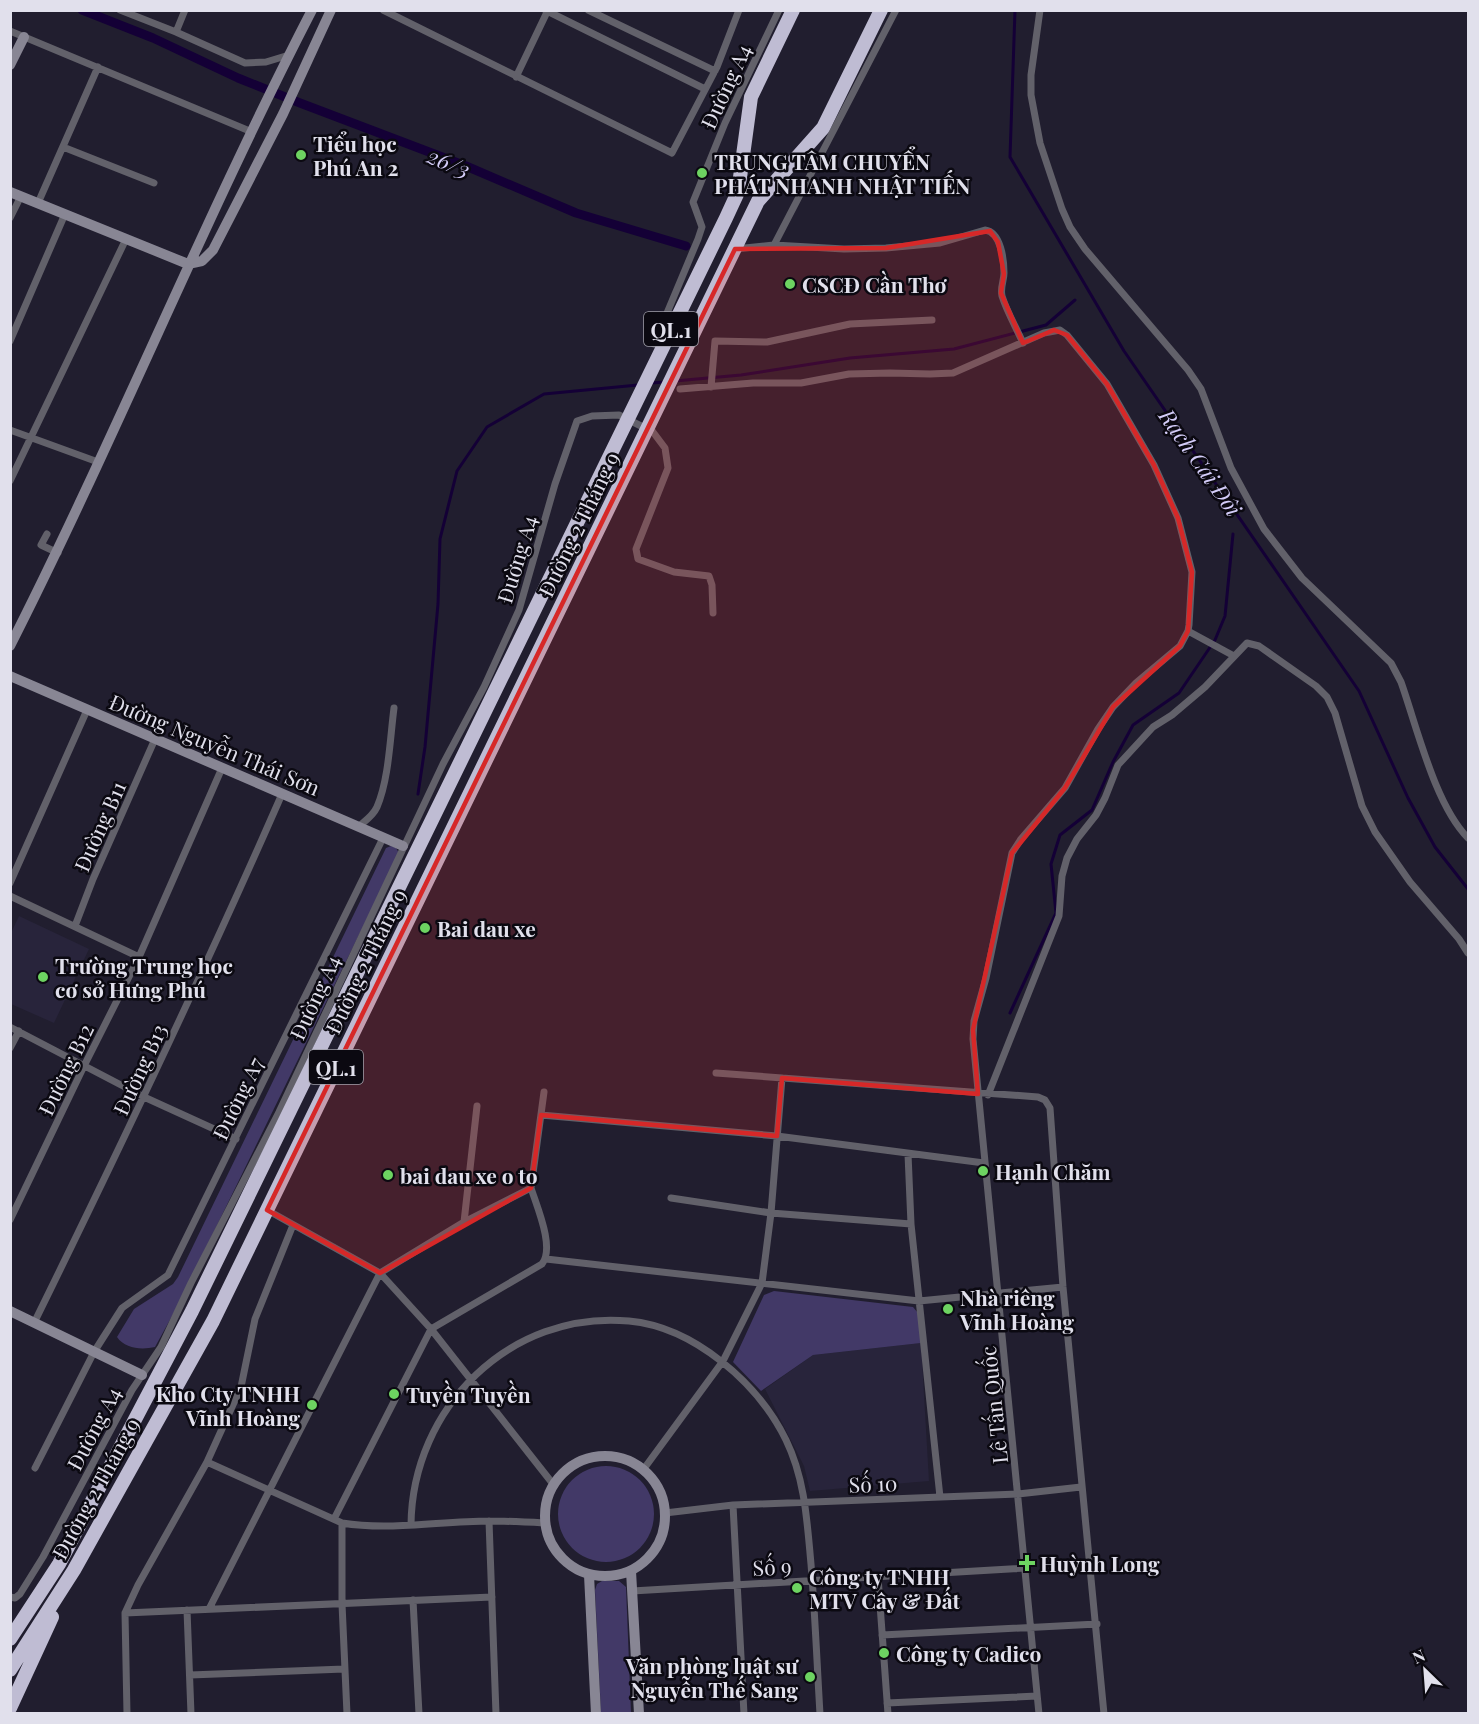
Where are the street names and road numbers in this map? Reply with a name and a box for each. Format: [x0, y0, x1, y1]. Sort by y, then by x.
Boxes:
street label: Đường A4 [693, 39, 757, 133]
road number: QL.1 [644, 312, 698, 346]
street label: Đường 2 Tháng 9 [531, 447, 625, 601]
street label: Đường A4 [489, 512, 543, 606]
street label: Đường Nguyễn Thái Sơn [105, 687, 325, 801]
street label: Đường B11 [67, 776, 131, 876]
street label: Đường 2 Tháng 9 [318, 884, 412, 1038]
street label: Đường A4 [282, 950, 346, 1044]
street label: Đường B12 [31, 1019, 99, 1119]
street label: Đường B13 [106, 1019, 172, 1119]
road number: QL.1 [309, 1050, 363, 1084]
street label: Đường A7 [205, 1052, 269, 1144]
street label: Lê Tấn Quốc [973, 1345, 1013, 1465]
street label: Đường A4 [59, 1382, 127, 1474]
street label: Đường 2 Tháng 9 [45, 1412, 145, 1564]
street label: Số 10 [848, 1468, 898, 1498]
street label: Số 9 [752, 1551, 792, 1581]

